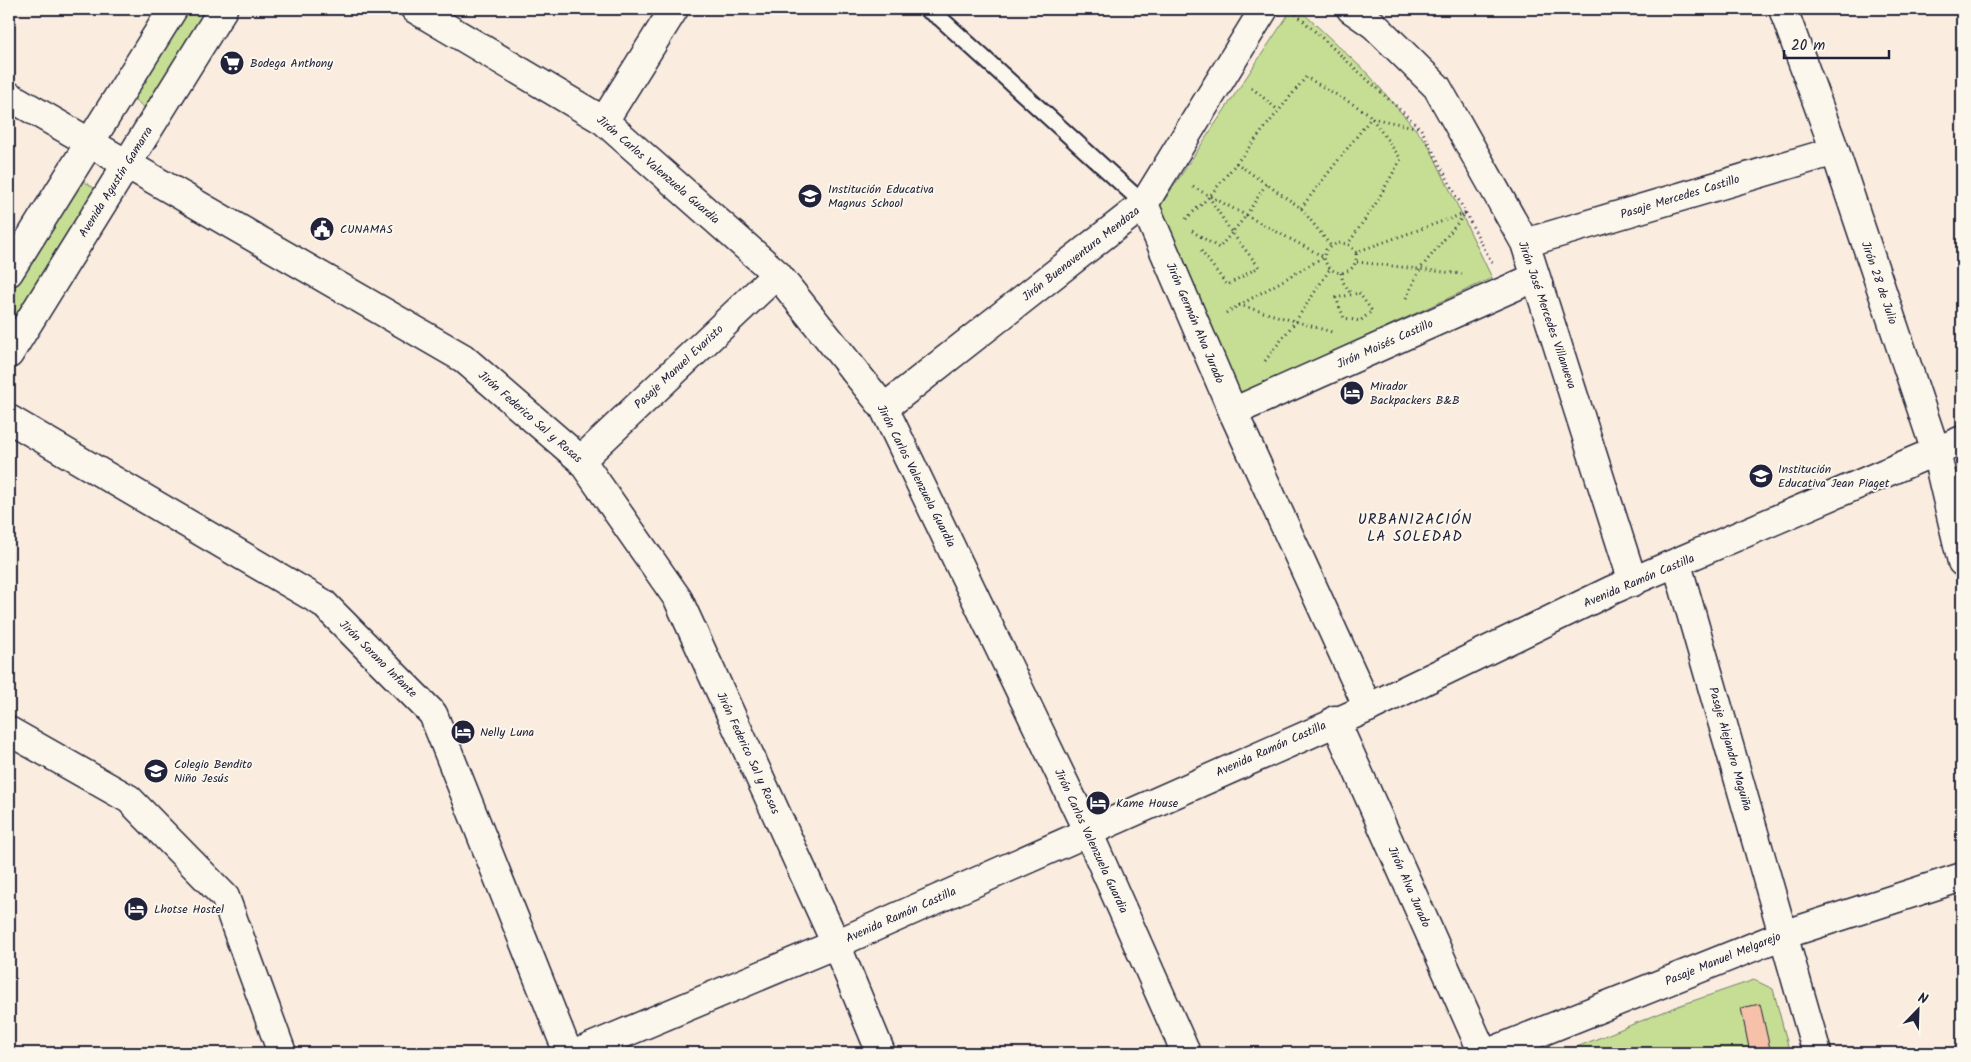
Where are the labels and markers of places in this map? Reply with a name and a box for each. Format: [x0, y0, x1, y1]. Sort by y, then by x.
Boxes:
supermarket icon: Bodega Anthony [219, 50, 245, 76]
place label: Bodega Anthony [250, 54, 333, 73]
place label: Institución Educativa Magnus School [828, 180, 934, 213]
school or university icon: Institución Educativa Magnus School [797, 183, 823, 209]
public building icon: CUNAMAS [309, 216, 335, 242]
place label: CUNAMAS [340, 220, 394, 239]
place label: Mirador Backpackers B&B [1370, 377, 1460, 410]
hotel icon: Mirador Backpackers B&B [1339, 380, 1365, 406]
place label: Institución Educativa Jean Piaget [1778, 460, 1890, 493]
school or university icon: Institución Educativa Jean Piaget [1748, 463, 1774, 489]
hotel icon: Nelly Luna [450, 719, 476, 745]
place label: Nelly Luna [480, 723, 535, 742]
place label: Colegio Bendito Niño Jesús [174, 755, 252, 788]
school or university icon: Colegio Bendito Niño Jesús [143, 758, 169, 784]
hotel icon: Kame House [1085, 790, 1111, 816]
place label: Kame House [1116, 794, 1179, 813]
hotel icon: Lhotse Hostel [123, 896, 149, 922]
place label: Lhotse Hostel [154, 900, 224, 919]

